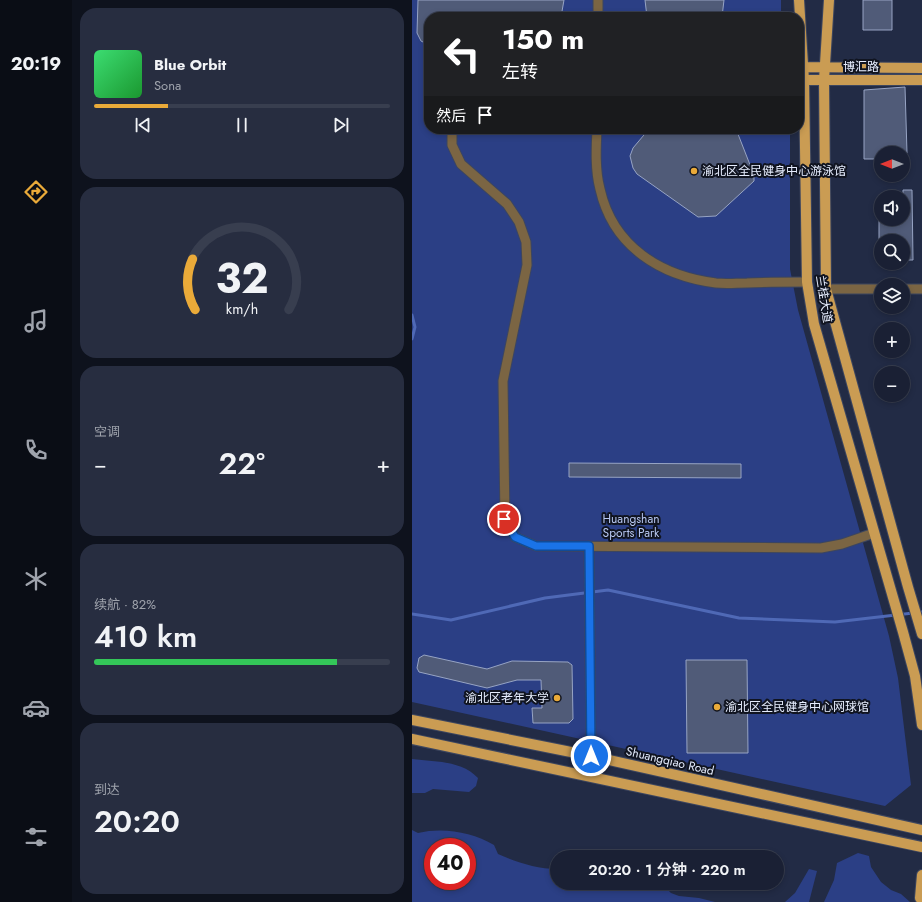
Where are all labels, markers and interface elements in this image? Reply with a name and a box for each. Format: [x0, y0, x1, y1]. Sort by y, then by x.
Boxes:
text: 150 m [502, 19, 584, 60]
icon: left [436, 28, 488, 80]
text: 20:19 [11, 51, 61, 77]
text: Blue Orbit [154, 54, 226, 76]
street label: 博汇路 [843, 58, 879, 76]
text: 左转 [502, 59, 538, 85]
text: Sona [154, 76, 181, 95]
icon: arrive [474, 104, 496, 126]
text: 然后 [436, 105, 466, 127]
icon: previous [132, 114, 154, 136]
icon: pause [231, 114, 253, 136]
icon: next [330, 114, 352, 136]
north arrow [874, 146, 910, 182]
map controls [874, 146, 910, 402]
place label: 渝北区全民健身中心游泳馆 [702, 162, 846, 180]
marker: 渝北区全民健身中心游泳馆 [689, 166, 699, 176]
icon: directions [22, 178, 50, 206]
button: sound [874, 190, 910, 226]
button: search [874, 234, 910, 270]
text: 32 [215, 248, 269, 309]
street label: 兰桂大道 [811, 274, 837, 324]
button: layers [874, 278, 910, 314]
text: km/h [226, 299, 258, 319]
icon: music [22, 307, 50, 335]
button: + [874, 322, 910, 358]
button: − [874, 366, 910, 402]
text: 空调 [94, 422, 120, 441]
icon: phone [22, 436, 50, 464]
text: 22° [218, 442, 265, 485]
text: − [94, 448, 107, 480]
text: + [376, 448, 390, 480]
pin [487, 502, 521, 536]
icon: arrive [493, 508, 515, 530]
park label: Huangshan Sports Park [602, 510, 660, 542]
icon: climate [22, 565, 50, 593]
text: 续航 · 82% [94, 595, 156, 614]
text: 410 km [94, 615, 197, 658]
place label: 渝北区老年大学 [465, 689, 549, 707]
marker: 渝北区老年大学 [552, 693, 562, 703]
icon: car [22, 694, 50, 722]
place label: 渝北区全民健身中心网球馆 [725, 698, 869, 716]
marker: 渝北区全民健身中心网球馆 [712, 702, 722, 712]
position arrow [570, 735, 612, 777]
street label: Shuangqiao Road [624, 742, 716, 780]
text: 到达 [94, 780, 120, 799]
text: 20:20 [94, 800, 180, 843]
icon: filters [22, 823, 50, 851]
speed limit sign: 40 [424, 838, 476, 890]
text: 20:20 · 1 分钟 · 220 m [588, 859, 746, 881]

